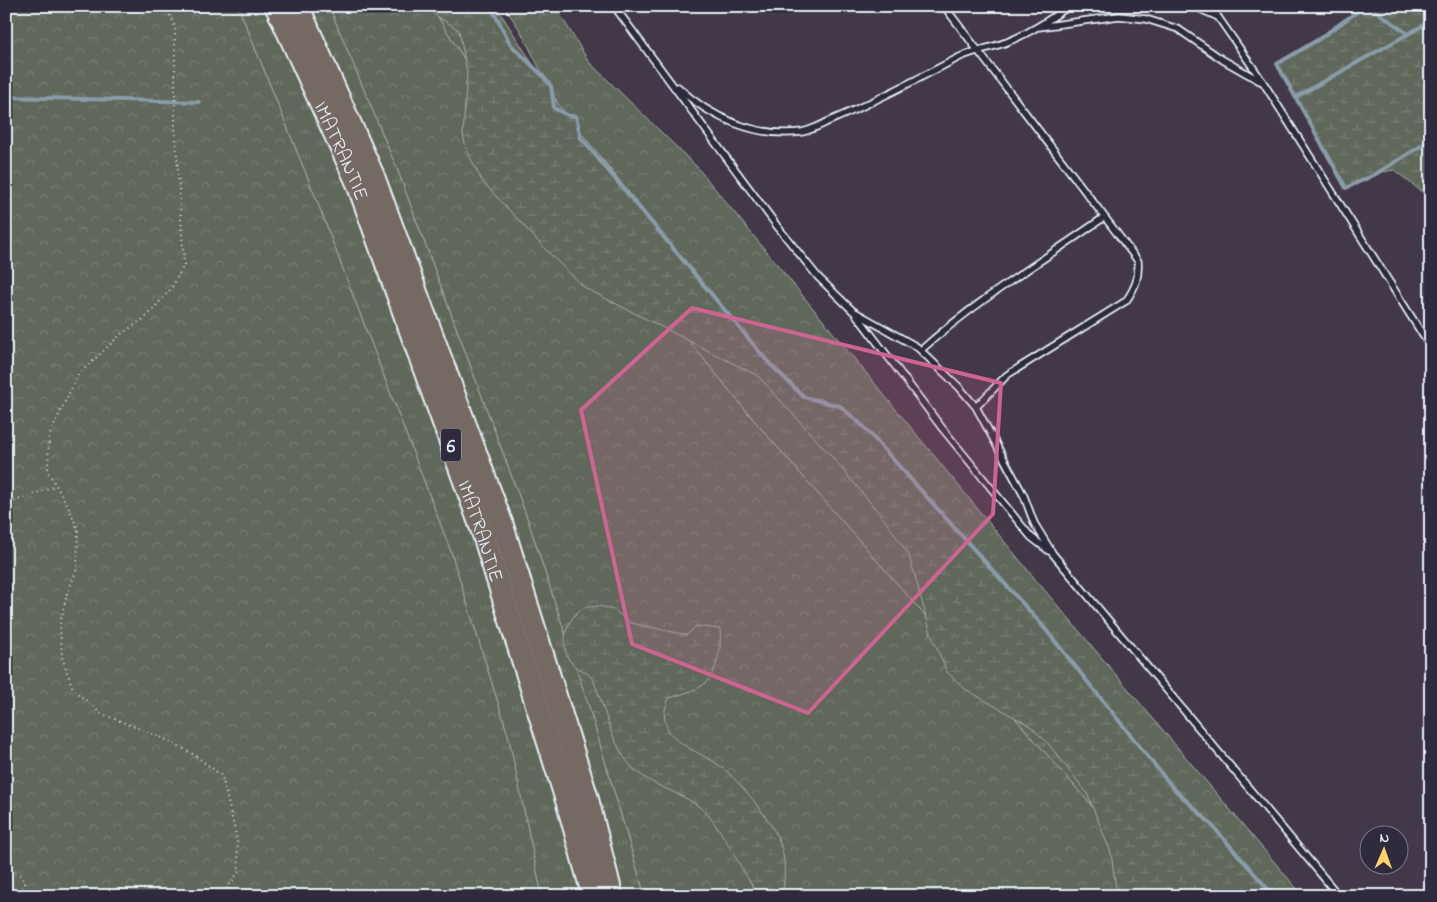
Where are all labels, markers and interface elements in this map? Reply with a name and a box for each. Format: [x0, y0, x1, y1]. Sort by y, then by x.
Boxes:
street label: IMATRANTIE [305, 97, 374, 205]
road number: 6 [441, 428, 461, 462]
street label: IMATRANTIE [448, 477, 509, 586]
north arrow [1360, 824, 1410, 874]
text: N [1379, 828, 1389, 849]

